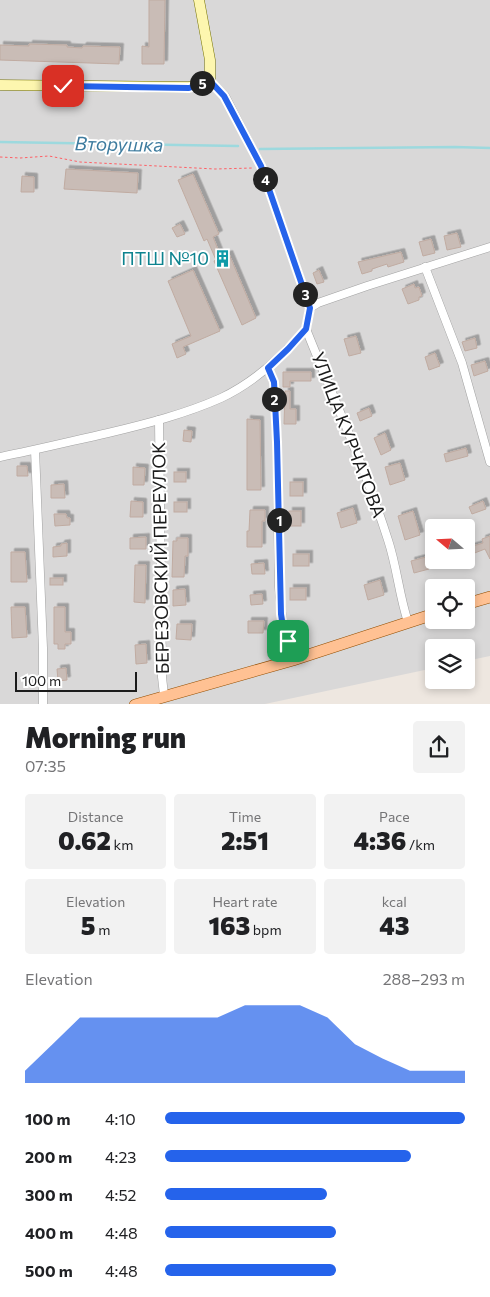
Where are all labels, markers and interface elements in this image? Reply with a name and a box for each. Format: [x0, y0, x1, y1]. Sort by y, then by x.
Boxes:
pin [42, 65, 84, 107]
pin: 5 [190, 70, 214, 96]
icon: check [49, 72, 77, 100]
text: 5 [198, 75, 207, 92]
water label: Вторушка [75, 131, 164, 156]
pin: 4 [252, 166, 278, 192]
text: 4 [261, 171, 270, 188]
place label: ПТШ №10 [121, 247, 209, 269]
building icon: ПТШ №10 [213, 249, 233, 269]
pin: 3 [292, 282, 318, 306]
text: 3 [301, 286, 310, 303]
street label: УЛИЦА КУРЧАТОВА [307, 349, 391, 520]
pin: 2 [262, 386, 286, 412]
text: 2 [271, 391, 278, 408]
street label: БЕРЕЗОВСКИЙ ПЕРЕУЛОК [147, 442, 173, 674]
pin: 1 [266, 508, 292, 532]
text: 1 [276, 512, 283, 529]
north arrow [425, 519, 475, 569]
map controls [425, 519, 475, 689]
button: locate [425, 579, 475, 629]
pin [267, 620, 309, 662]
icon: arrive [274, 627, 302, 655]
button: layers [425, 639, 475, 689]
scale bar [15, 669, 138, 693]
text: 100 m [22, 672, 61, 689]
text: Morning run [25, 720, 186, 754]
button: share [413, 721, 465, 773]
text: 07:35 [25, 756, 66, 775]
text: Distance [68, 808, 123, 825]
text: Time [229, 808, 261, 825]
text: Pace [379, 808, 410, 825]
text: 0.62 [58, 825, 111, 855]
text: 2:51 [221, 825, 269, 855]
text: 4:36 [354, 825, 406, 855]
text: km [111, 836, 133, 853]
text: /km [406, 836, 435, 853]
text: Elevation [66, 893, 125, 910]
text: Heart rate [212, 893, 278, 910]
text: kcal [382, 893, 407, 910]
text: 5 [81, 910, 96, 940]
text: 163 [208, 910, 250, 940]
text: 43 [379, 910, 409, 940]
text: m [96, 921, 110, 938]
text: bpm [250, 921, 282, 938]
text: Elevation [25, 969, 93, 988]
text: 288–293 m [383, 969, 465, 988]
text: 100 m [25, 1109, 71, 1128]
text: 4:10 [105, 1109, 136, 1128]
text: 200 m [25, 1147, 72, 1166]
text: 4:23 [105, 1147, 136, 1166]
text: 300 m [25, 1185, 73, 1204]
text: 4:52 [105, 1185, 136, 1204]
text: 400 m [25, 1223, 73, 1242]
text: 4:48 [105, 1223, 138, 1242]
text: 500 m [25, 1261, 73, 1280]
text: 4:48 [105, 1261, 138, 1280]

